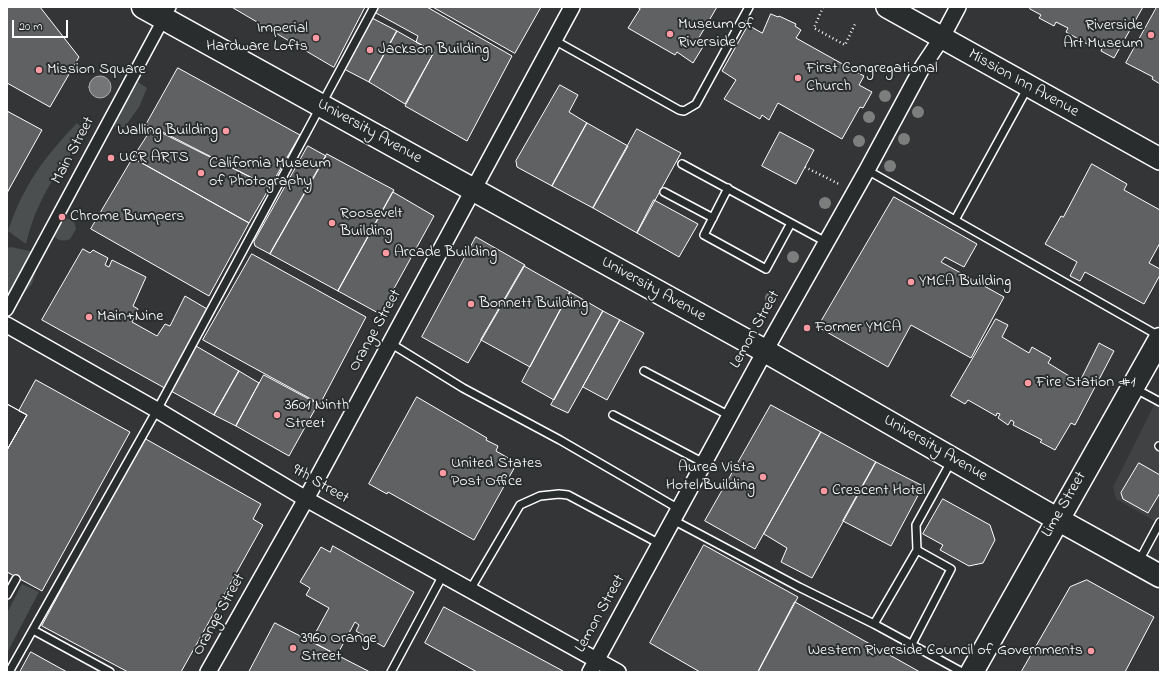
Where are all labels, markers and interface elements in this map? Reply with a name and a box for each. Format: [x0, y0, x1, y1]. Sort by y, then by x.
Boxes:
scale bar [14, 12, 70, 38]
place label: Museum of Riverside [678, 15, 753, 53]
place label: Riverside Art Museum [1063, 16, 1143, 54]
text: 20 m [19, 18, 42, 36]
place label: Imperial Hardware Lofts [206, 19, 308, 57]
marker: Museum of Riverside [665, 29, 675, 39]
marker: Riverside Art Museum [1146, 30, 1156, 40]
marker: Imperial Hardware Lofts [311, 33, 321, 43]
place label: Jackson Building [378, 40, 489, 60]
marker: Jackson Building [365, 45, 375, 55]
street label: Mission Inn Avenue [964, 46, 1082, 122]
place label: First Congregational Church [806, 59, 938, 97]
place label: Mission Square [47, 60, 146, 80]
marker: Mission Square [34, 65, 44, 75]
marker: First Congregational Church [793, 73, 803, 83]
street label: University Avenue [313, 95, 425, 169]
street label: Main Street [48, 114, 100, 188]
place label: Walling Building [117, 121, 218, 141]
marker: Walling Building [221, 126, 231, 136]
place label: UCR ARTS [119, 148, 189, 168]
marker: UCR ARTS [106, 153, 116, 163]
place label: California Museum of Photography [209, 154, 331, 192]
marker: California Museum of Photography [196, 168, 206, 178]
place label: Roosevelt Building [340, 204, 403, 242]
place label: Chrome Bumpers [70, 207, 185, 227]
marker: Chrome Bumpers [57, 212, 67, 222]
marker: Roosevelt Building [327, 218, 337, 228]
place label: Arcade Building [394, 243, 497, 263]
marker: Arcade Building [381, 248, 391, 258]
street label: University Avenue [597, 253, 709, 327]
place label: YMCA Building [919, 272, 1011, 292]
marker: YMCA Building [906, 277, 916, 287]
street label: Orange Street [346, 287, 406, 375]
street label: Lemon Street [727, 288, 785, 372]
place label: Bonnett Building [479, 294, 588, 314]
marker: Bonnett Building [466, 299, 476, 309]
place label: Main+Nine [97, 307, 163, 327]
marker: Main+Nine [84, 312, 94, 322]
place label: Former YMCA [815, 318, 901, 338]
marker: Former YMCA [802, 323, 812, 333]
place label: Fire Station #1 [1036, 373, 1136, 393]
marker: Fire Station #1 [1023, 378, 1033, 388]
place label: 3601 Ninth Street [285, 396, 349, 434]
marker: 3601 Ninth Street [272, 410, 282, 420]
street label: University Avenue [880, 411, 990, 487]
place label: United States Post Office [451, 454, 542, 492]
place label: Aurea Vista Hotel Building [666, 458, 755, 496]
street label: 9th Street [288, 461, 352, 509]
marker: United States Post Office [438, 468, 448, 478]
street label: Lime Street [1039, 469, 1091, 541]
marker: Aurea Vista Hotel Building [758, 472, 768, 482]
place label: Crescent Hotel [832, 481, 925, 501]
marker: Crescent Hotel [819, 486, 829, 496]
street label: Orange Street [190, 571, 250, 659]
street label: Lemon Street [572, 572, 630, 656]
place label: 3960 Orange Street [301, 629, 377, 667]
place label: Western Riverside Council of Governments [808, 641, 1083, 661]
marker: 3960 Orange Street [288, 643, 298, 653]
marker: Western Riverside Council of Governments [1086, 646, 1096, 656]

